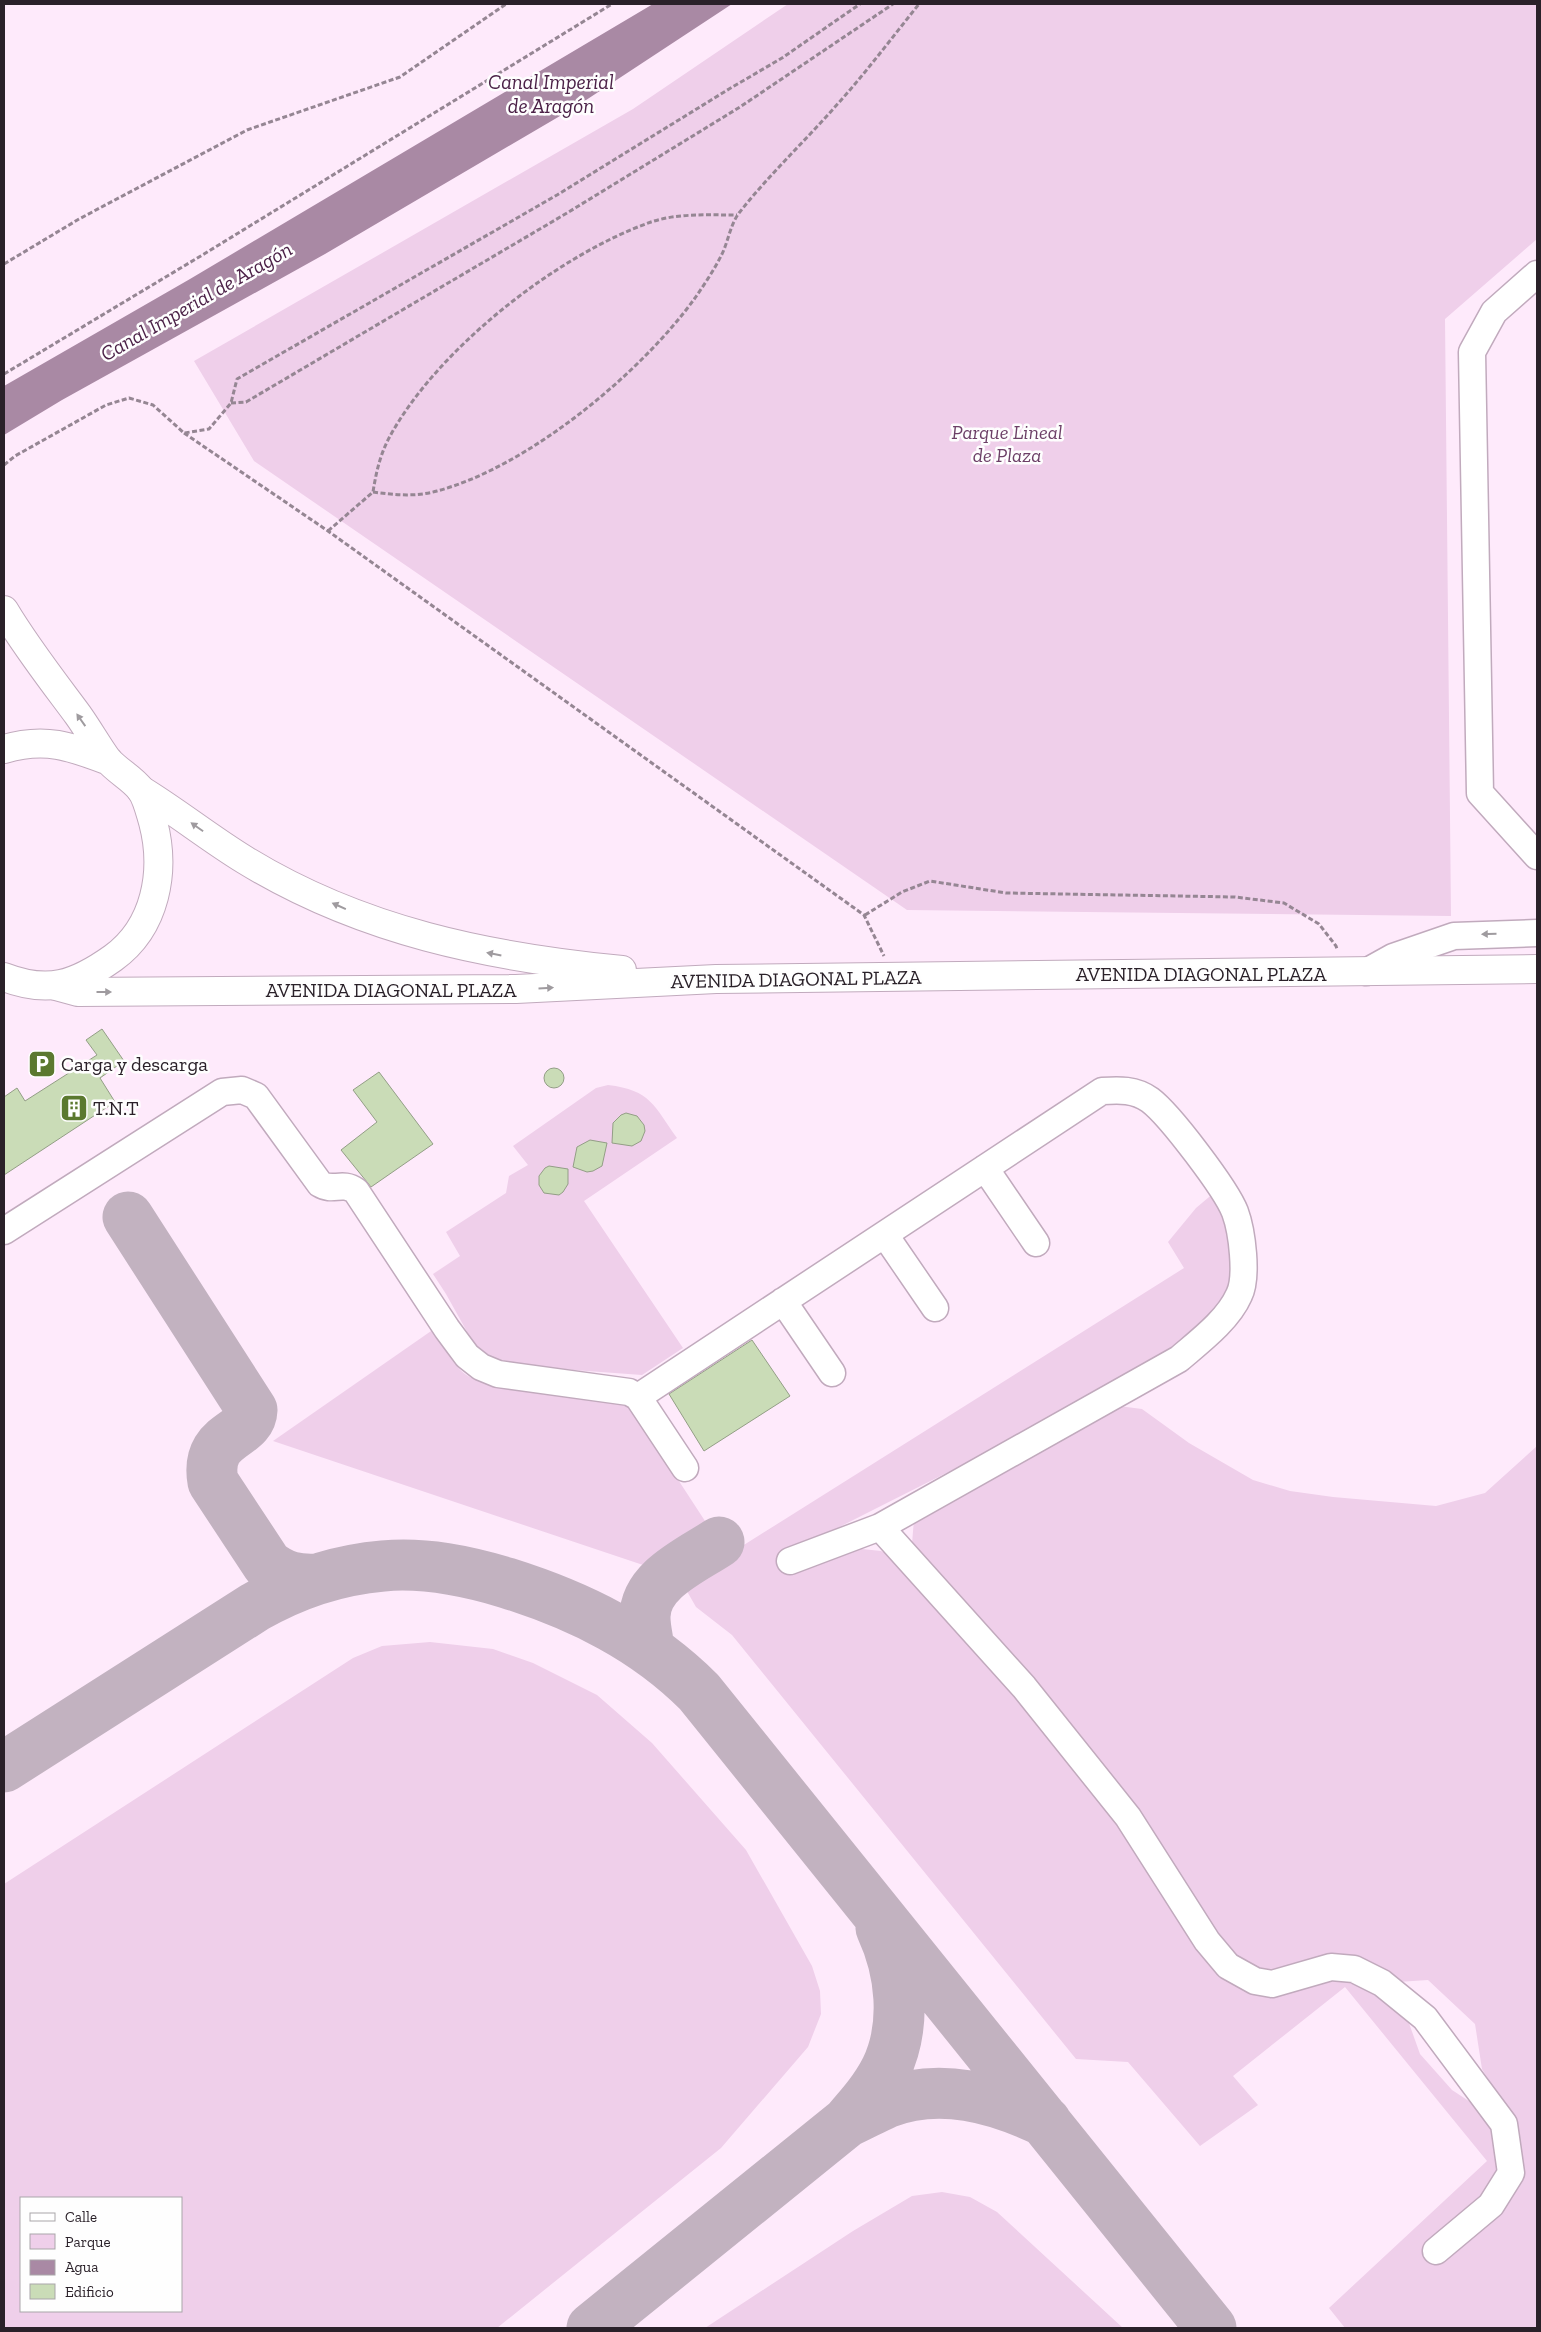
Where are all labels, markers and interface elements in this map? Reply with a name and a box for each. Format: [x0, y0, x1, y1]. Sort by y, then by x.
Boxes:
water label: Canal Imperial de Aragón [488, 69, 614, 118]
water label: Canal Imperial de Aragón [96, 236, 296, 366]
park label: Parque Lineal de Plaza [951, 420, 1063, 467]
one-way arrow [76, 714, 86, 727]
one-way arrow [191, 822, 204, 832]
one-way arrow [332, 902, 346, 910]
one-way arrow [1480, 930, 1496, 938]
one-way arrow [485, 949, 501, 957]
street label: AVENIDA DIAGONAL PLAZA [1076, 962, 1327, 986]
street label: AVENIDA DIAGONAL PLAZA [670, 965, 923, 993]
street label: AVENIDA DIAGONAL PLAZA [266, 978, 517, 1002]
one-way arrow [539, 983, 555, 991]
one-way arrow [96, 987, 112, 995]
parking icon: Carga y descarga [27, 1049, 57, 1079]
place label: Carga y descarga [61, 1052, 208, 1076]
building icon: T.N.T [59, 1093, 89, 1123]
place label: T.N.T [93, 1096, 139, 1120]
legend [20, 2197, 182, 2312]
text: Calle [65, 2208, 97, 2226]
text: Parque [65, 2233, 111, 2251]
text: Agua [65, 2258, 98, 2276]
text: Edificio [65, 2283, 114, 2301]

